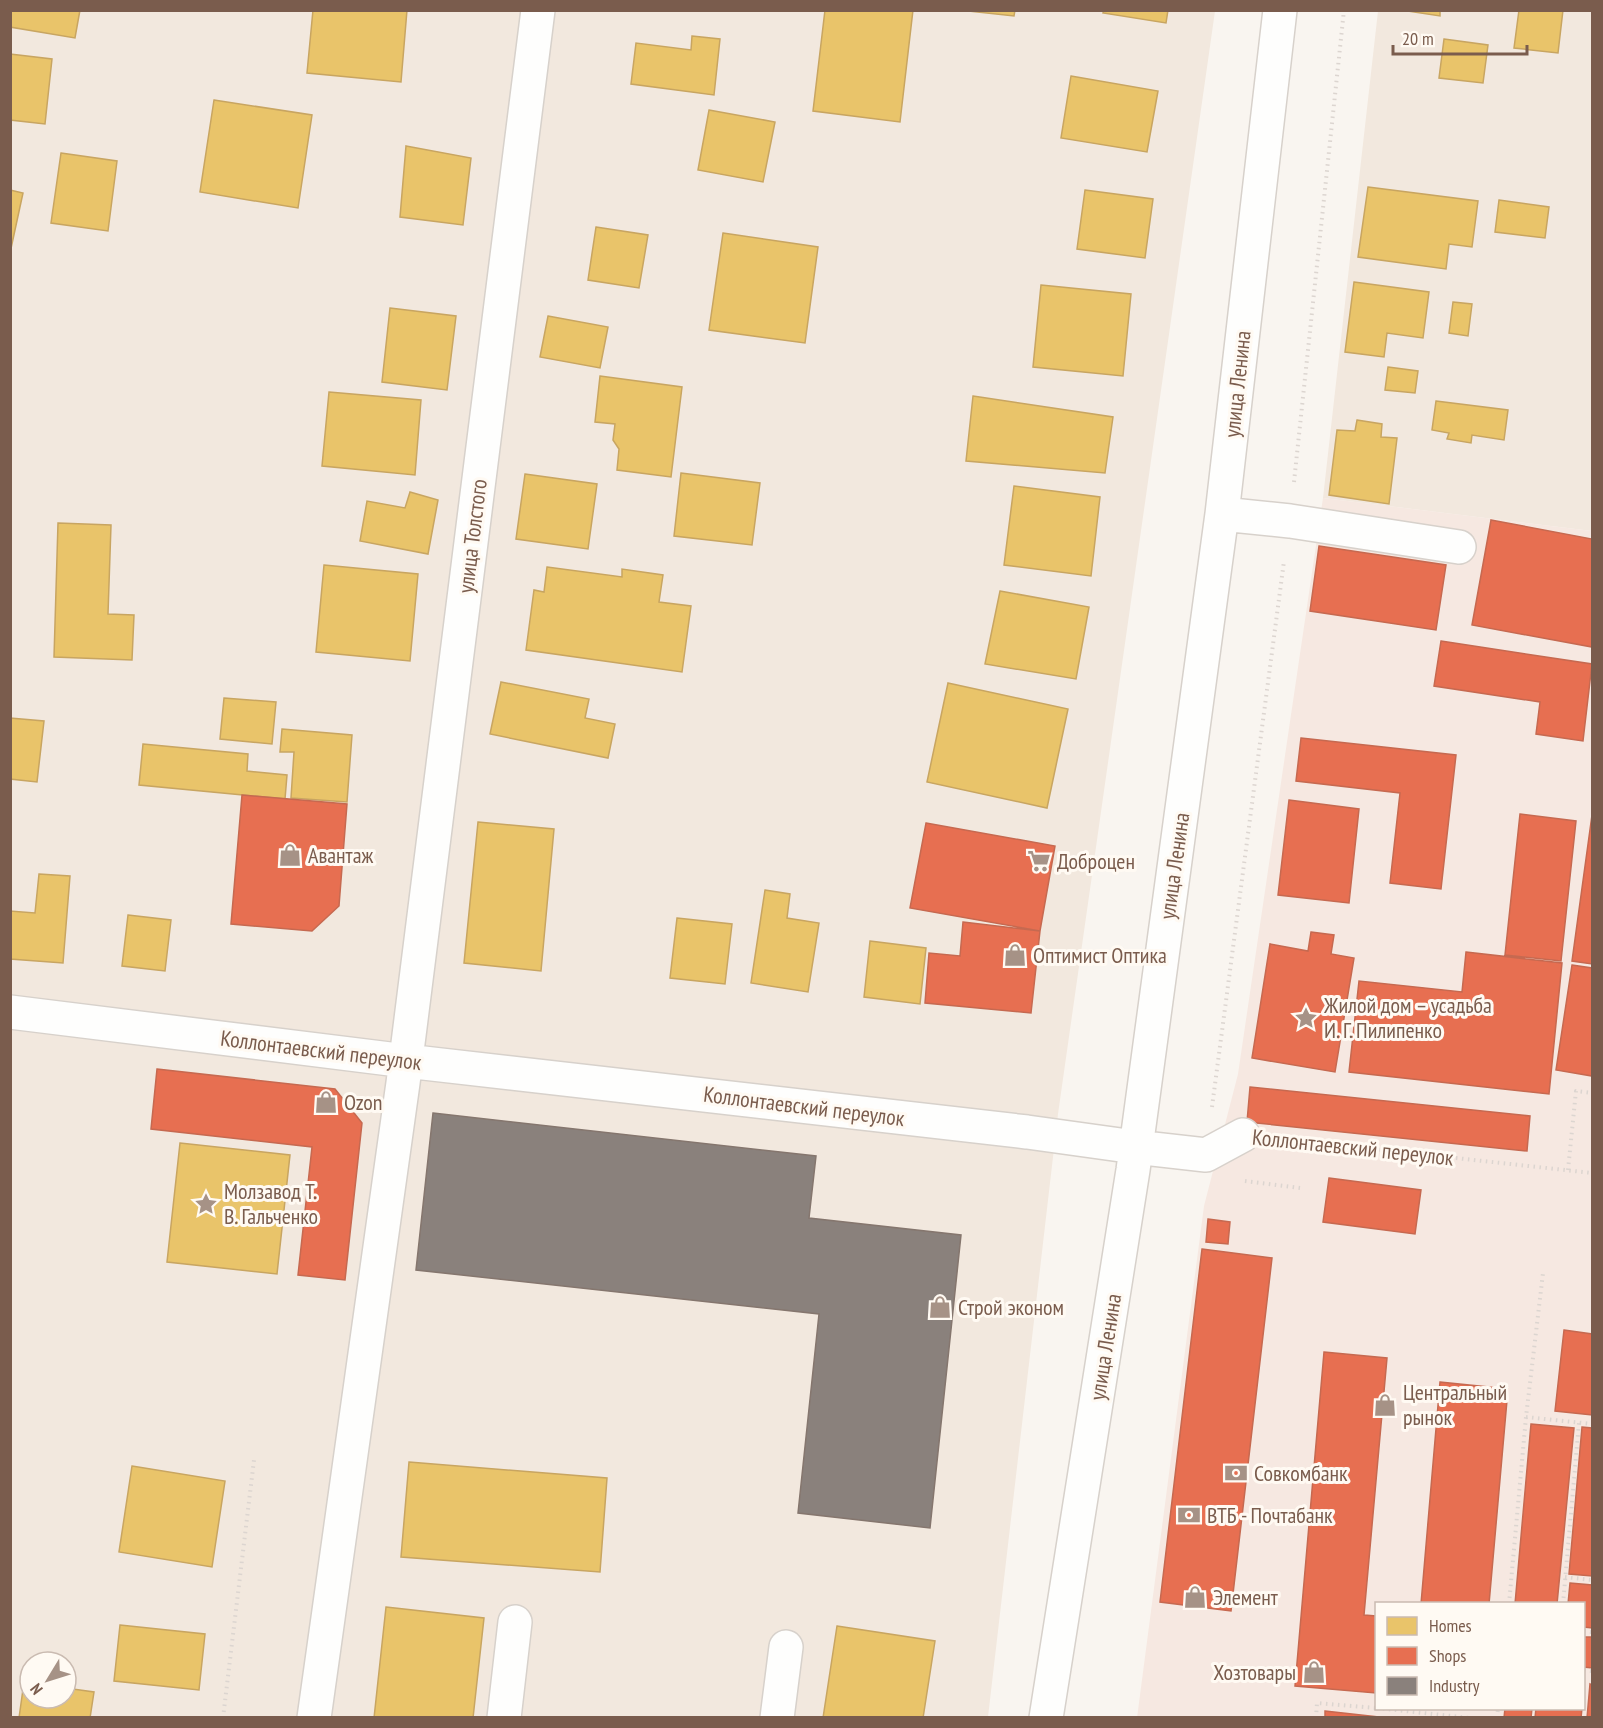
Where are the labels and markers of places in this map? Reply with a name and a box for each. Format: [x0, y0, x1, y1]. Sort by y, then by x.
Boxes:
place label: Авантаж [308, 841, 373, 869]
shop icon: Авантаж [277, 842, 303, 868]
place label: Доброцен [1057, 847, 1135, 875]
supermarket icon: Доброцен [1026, 848, 1052, 874]
place label: Оптимист Оптика [1033, 941, 1167, 969]
shop icon: Оптимист Оптика [1002, 942, 1028, 968]
place label: Жилой дом – усадьба И. Г. Пилипенко [1323, 991, 1492, 1044]
place icon: Жилой дом – усадьба И. Г. Пилипенко [1293, 1005, 1319, 1031]
place label: Ozon [344, 1088, 383, 1116]
shop icon: Ozon [313, 1089, 339, 1115]
place label: Молзавод Т. В. Гальченко [224, 1177, 318, 1230]
place icon: Молзавод Т. В. Гальченко [193, 1191, 219, 1217]
place label: Строй эконом [958, 1293, 1064, 1321]
shop icon: Строй эконом [927, 1294, 953, 1320]
place label: Центральный рынок [1403, 1378, 1507, 1431]
shop icon: Центральный рынок [1372, 1392, 1398, 1418]
place label: Совкомбанк [1254, 1459, 1348, 1487]
bank icon: Совкомбанк [1223, 1460, 1249, 1486]
place label: ВТБ - Почтабанк [1207, 1501, 1333, 1529]
bank icon: ВТБ - Почтабанк [1176, 1502, 1202, 1528]
place label: Элемент [1213, 1583, 1279, 1611]
shop icon: Элемент [1182, 1584, 1208, 1610]
place label: Хозтовары [1213, 1658, 1296, 1686]
shop icon: Хозтовары [1301, 1659, 1327, 1685]

